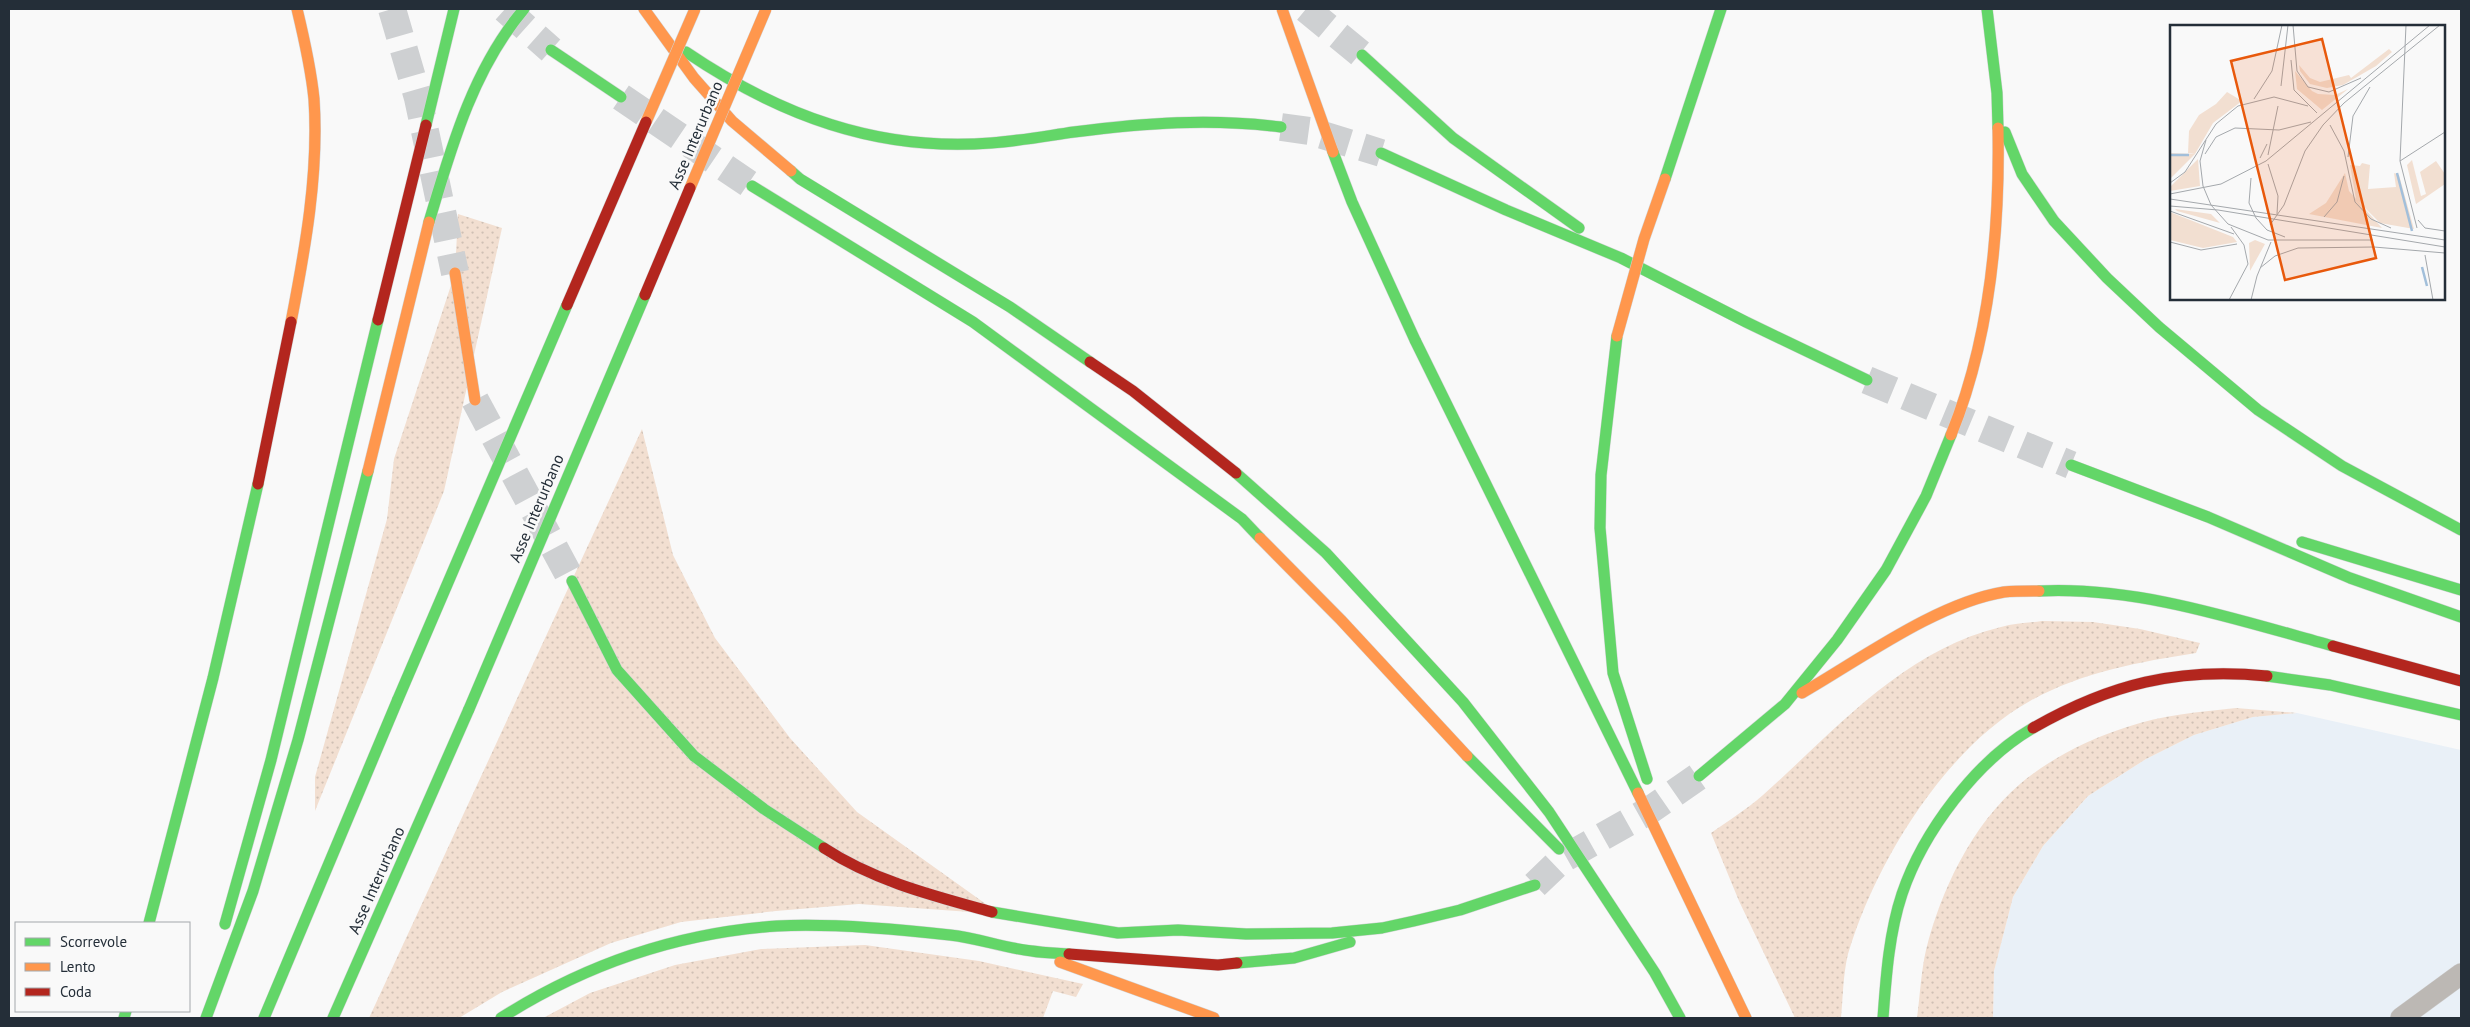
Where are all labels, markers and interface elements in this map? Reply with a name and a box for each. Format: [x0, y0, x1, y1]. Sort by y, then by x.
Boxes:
inset map [2170, 25, 2445, 300]
street label: Asse Interurbano [663, 78, 727, 192]
street label: Asse Interurbano [504, 451, 568, 565]
street label: Asse Interurbano [343, 823, 409, 937]
legend [15, 922, 190, 1012]
text: Scorrevole [60, 932, 127, 951]
text: Lento [60, 957, 96, 976]
text: Coda [60, 982, 92, 1001]

